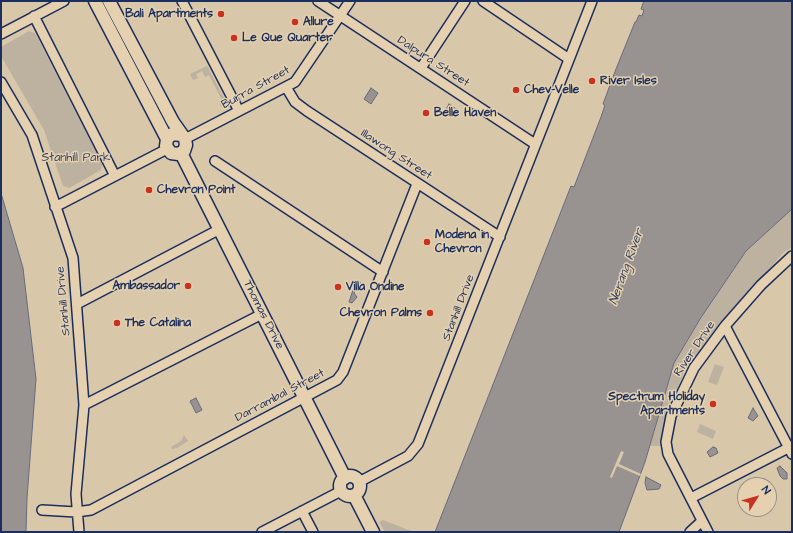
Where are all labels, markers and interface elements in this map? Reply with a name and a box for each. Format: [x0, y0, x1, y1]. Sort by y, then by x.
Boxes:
place label: Bali Apartments [125, 7, 213, 21]
marker: Bali Apartments [216, 9, 226, 19]
place label: Allure [303, 15, 334, 29]
marker: Allure [290, 17, 300, 27]
place label: Le Que Quarter [242, 31, 333, 45]
marker: Le Que Quarter [229, 33, 239, 43]
street label: Dalpura Street [394, 33, 472, 91]
street label: Burra Street [219, 63, 293, 113]
place label: River Isles [600, 74, 657, 88]
marker: River Isles [587, 76, 597, 86]
place label: Chev-Velle [524, 83, 579, 97]
marker: Chev-Velle [511, 85, 521, 95]
place label: Belle Haven [434, 106, 496, 120]
marker: Belle Haven [421, 108, 431, 118]
street label: Illawong Street [358, 127, 434, 183]
park label: Stanhill Park [42, 151, 110, 165]
place label: Chevron Point [157, 183, 235, 197]
marker: Chevron Point [144, 185, 154, 195]
water label: Nerang River [606, 227, 648, 307]
place label: Modena in Chevron [435, 228, 489, 256]
marker: Modena in Chevron [422, 237, 432, 247]
street label: Stanhill Drive [54, 266, 74, 336]
street label: Stanhill Drive [440, 273, 478, 343]
street label: Thomas Drive [239, 278, 287, 352]
place label: Ambassador [112, 279, 180, 293]
place label: Villa Ondine [346, 280, 405, 294]
marker: Ambassador [183, 281, 193, 291]
marker: Villa Ondine [333, 282, 343, 292]
place label: Chevron Palms [340, 306, 422, 320]
marker: Chevron Palms [425, 308, 435, 318]
place label: The Catalina [125, 316, 191, 330]
marker: The Catalina [112, 318, 122, 328]
street label: River Drive [671, 319, 719, 379]
street label: Darrambal Street [233, 366, 327, 426]
place label: Spectrum Holiday Apartments [608, 390, 705, 418]
marker: Spectrum Holiday Apartments [708, 399, 718, 409]
north arrow [737, 477, 777, 517]
text: N [758, 483, 774, 497]

